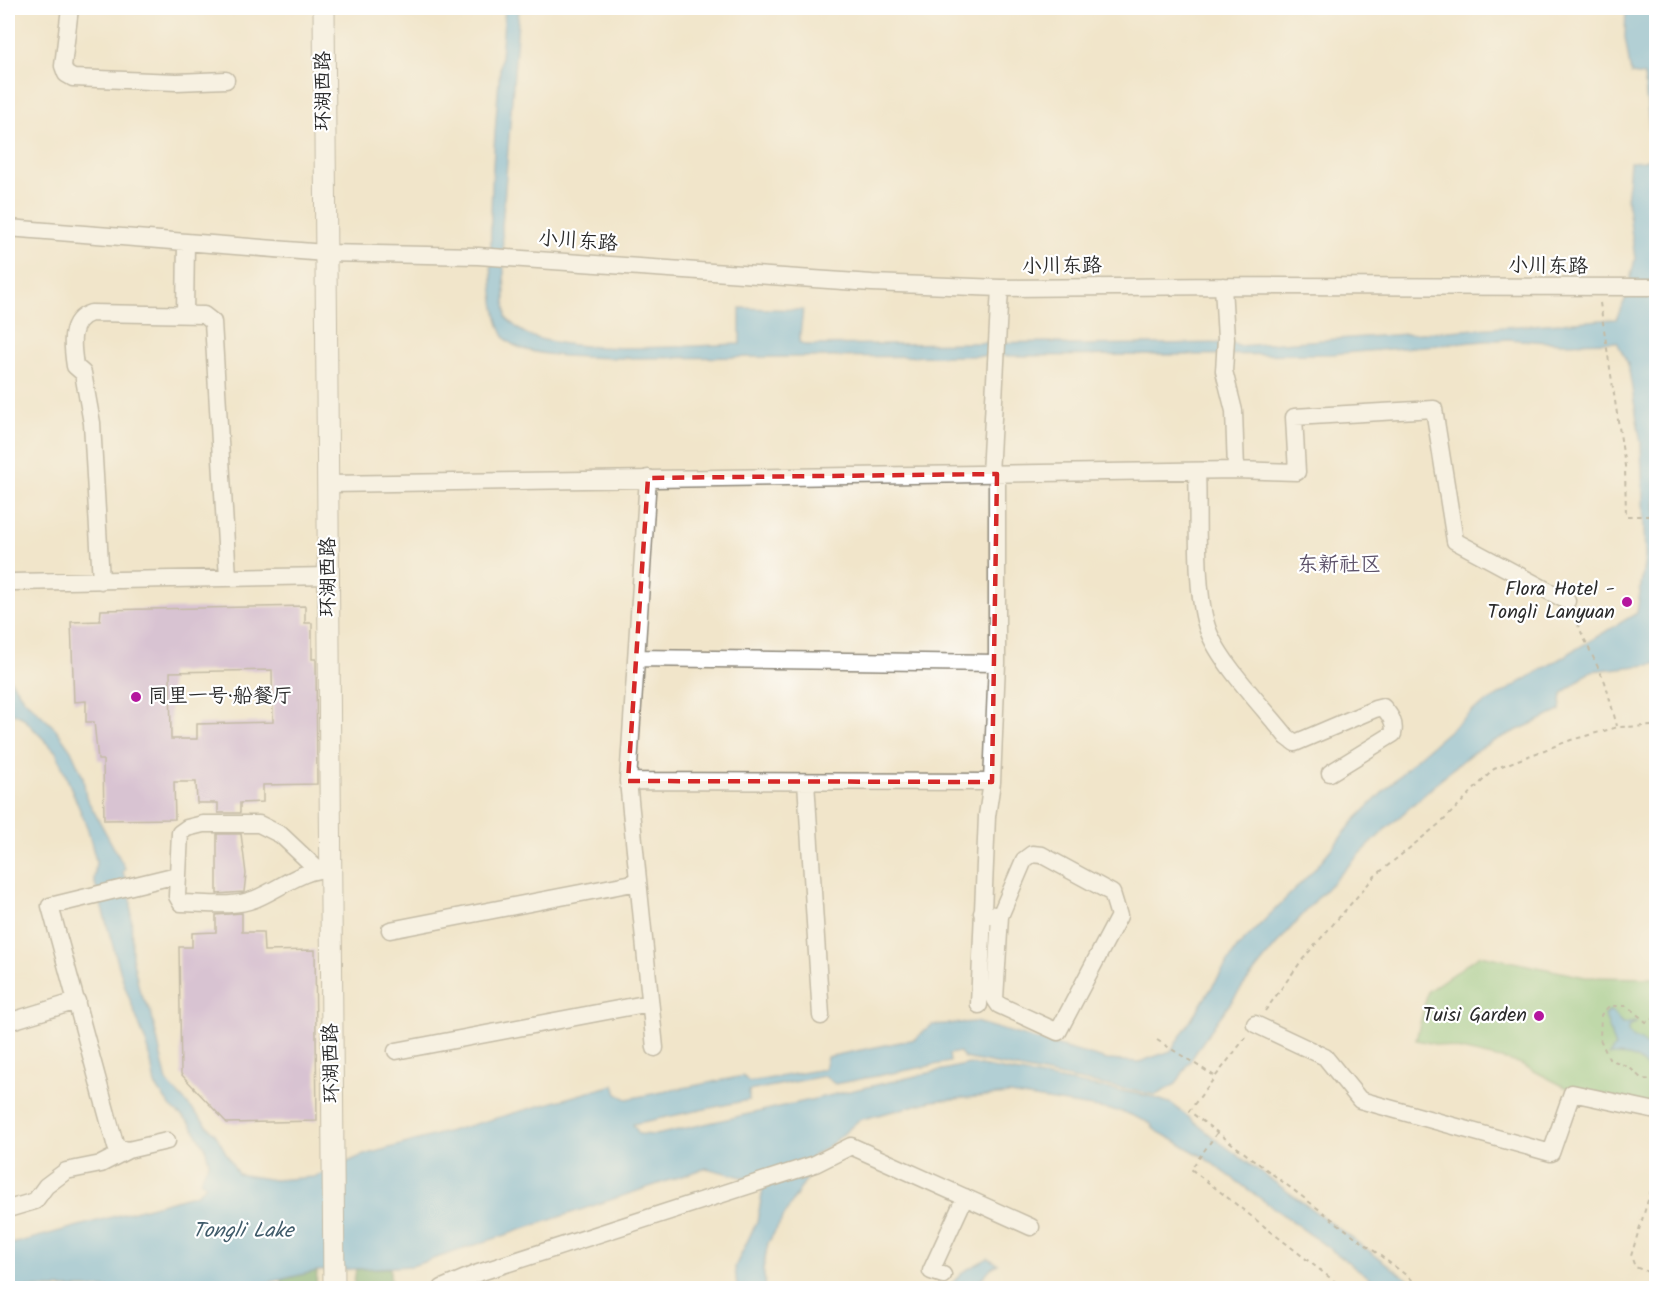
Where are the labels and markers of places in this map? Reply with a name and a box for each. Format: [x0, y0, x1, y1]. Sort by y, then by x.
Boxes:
place label: Flora Hotel - Tongli Lanyuan [1487, 574, 1615, 629]
marker: Flora Hotel - Tongli Lanyuan [1620, 595, 1634, 609]
place label: 同里一号·船餐厅 [148, 681, 293, 713]
marker: 同里一号·船餐厅 [129, 690, 143, 704]
place label: Tuisi Garden [1423, 1000, 1527, 1032]
marker: Tuisi Garden [1532, 1009, 1546, 1023]

